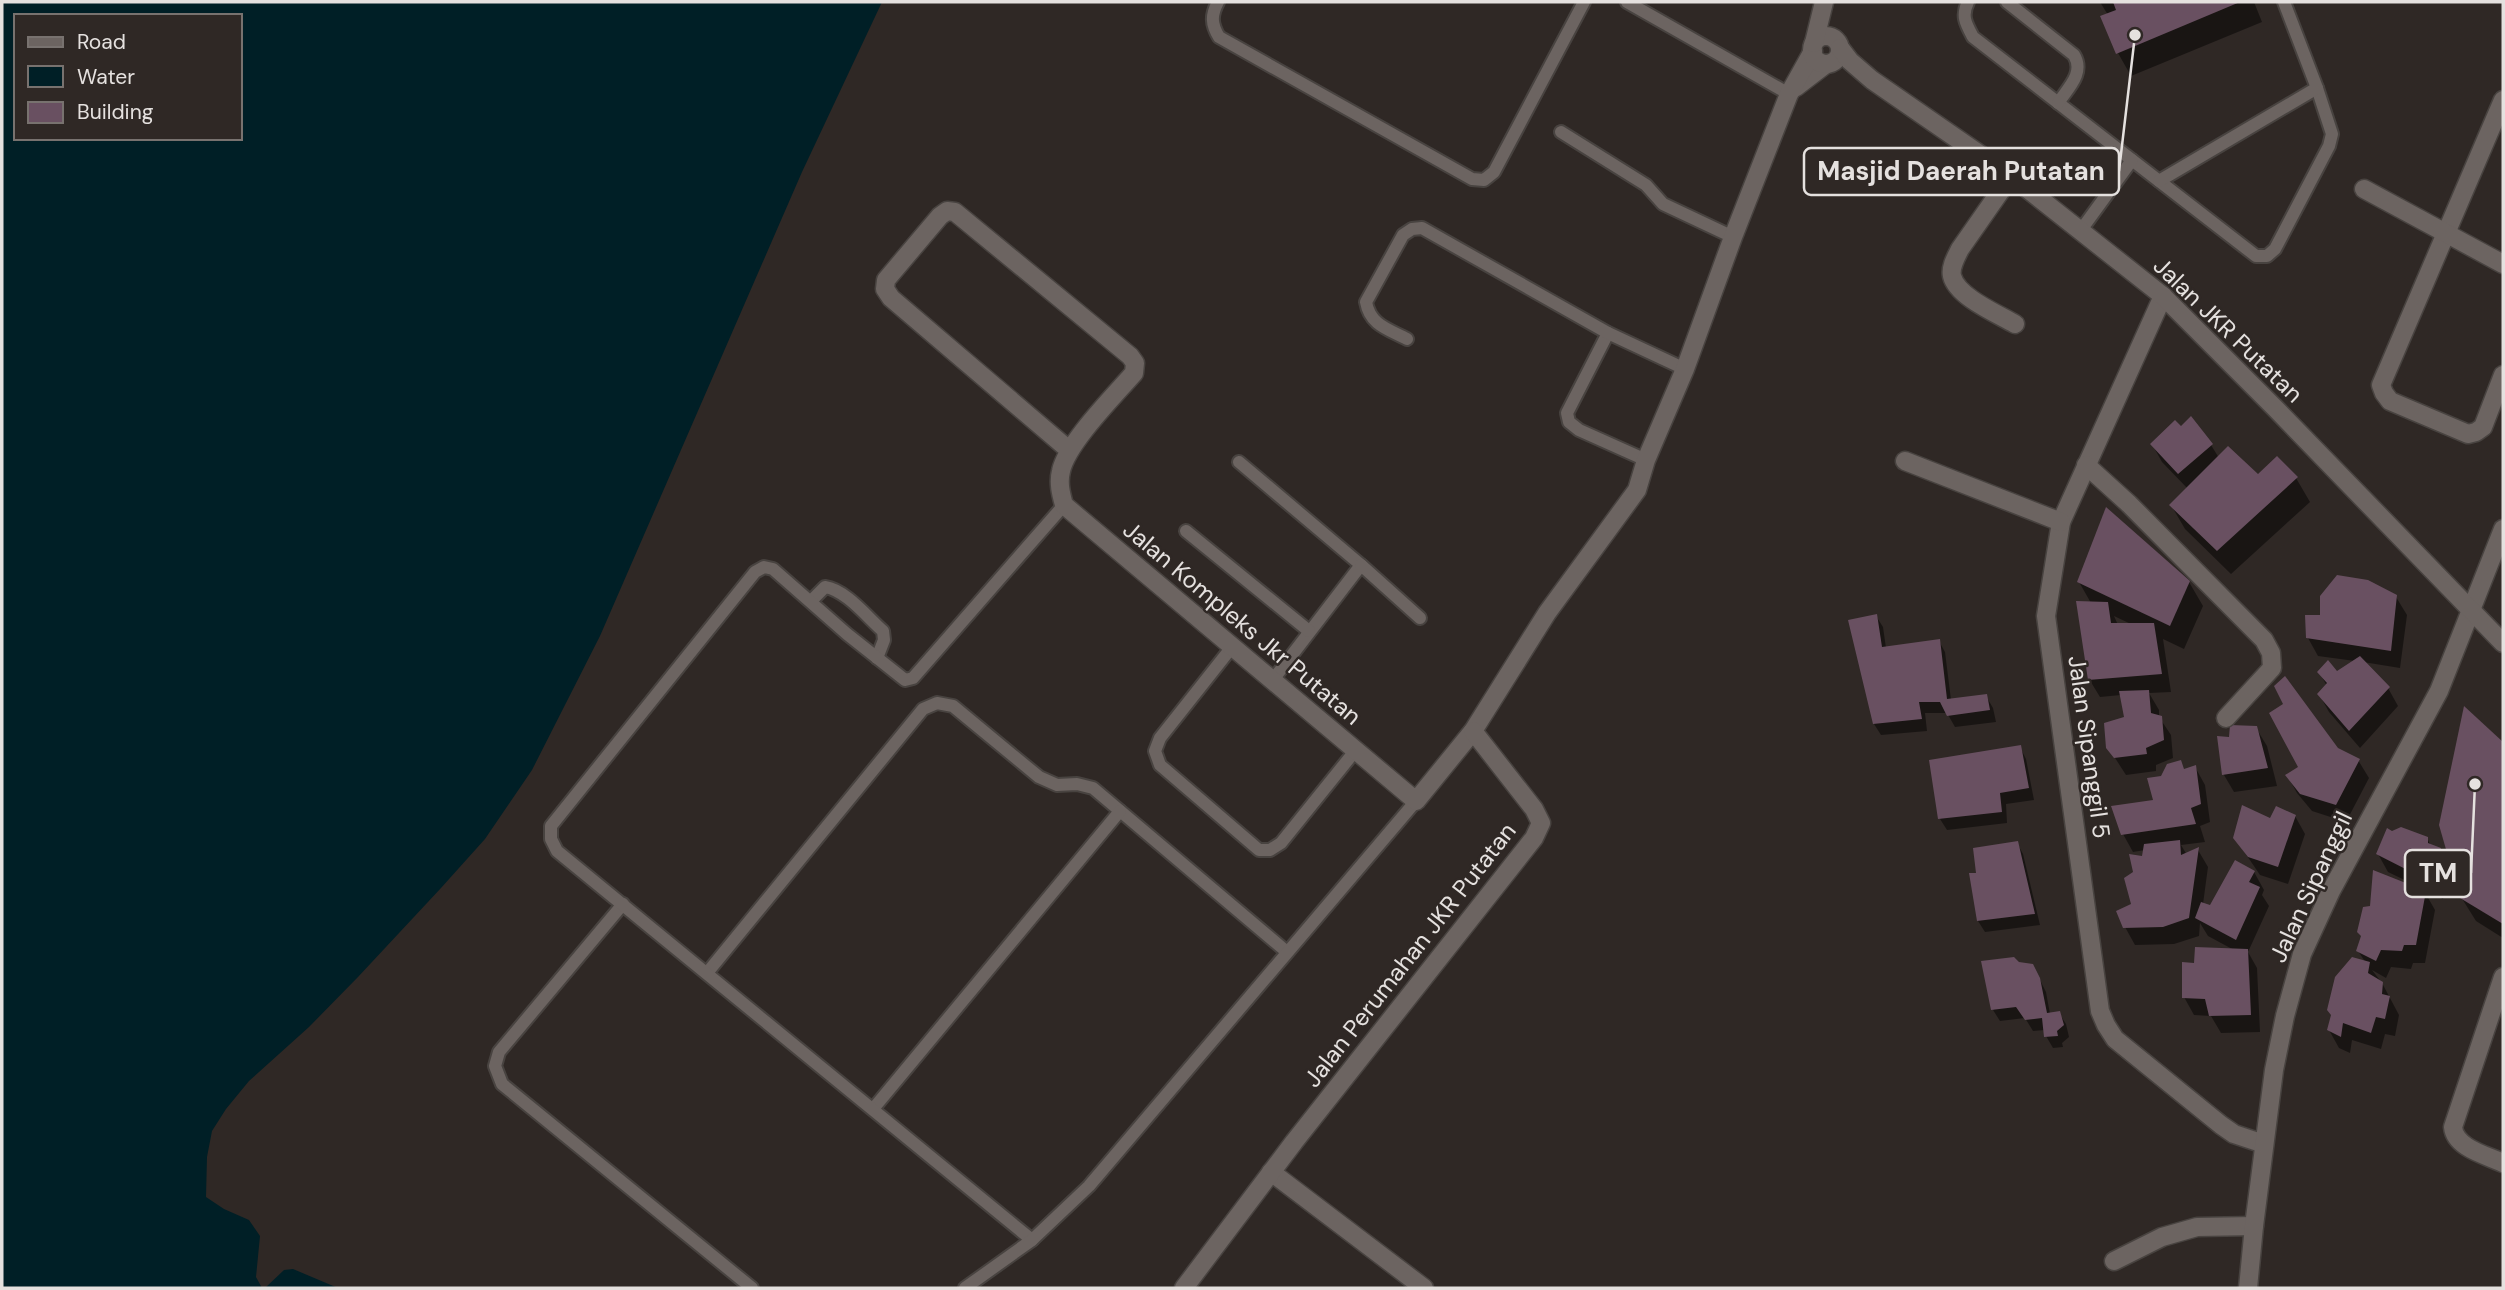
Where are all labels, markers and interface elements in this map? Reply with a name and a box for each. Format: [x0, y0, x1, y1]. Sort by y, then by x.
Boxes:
legend [14, 14, 242, 140]
text: Road [77, 28, 126, 56]
text: Water [77, 63, 135, 91]
text: Building [77, 98, 154, 126]
callout: Masjid Daerah Putatan [1804, 148, 2119, 195]
text: Masjid Daerah Putatan [1817, 154, 2105, 188]
street label: Jalan JKR Putatan [2147, 250, 2310, 409]
street label: Jalan Kompleks Jkr Putatan [1117, 514, 1368, 731]
street label: Jalan Sipanggil 5 [2061, 654, 2118, 840]
street label: Jalan Sipanggil [2262, 806, 2359, 967]
street label: Jalan Perumahan JKR Putatan [1297, 816, 1523, 1093]
callout: TM [2405, 850, 2471, 897]
text: TM [2419, 856, 2457, 890]

